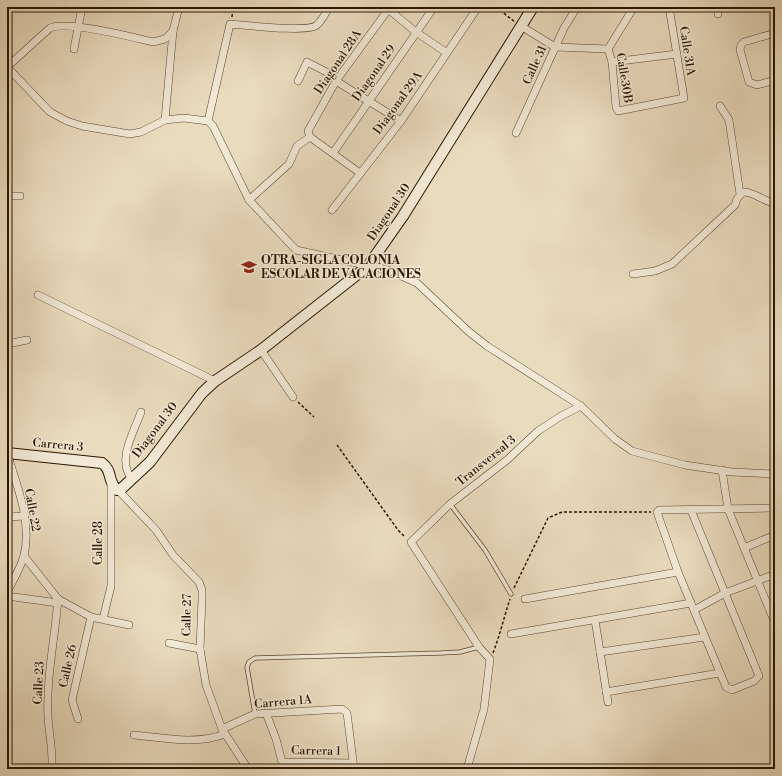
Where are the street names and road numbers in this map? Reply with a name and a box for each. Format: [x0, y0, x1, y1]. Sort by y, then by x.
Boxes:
street label: Calle 31A [676, 25, 698, 77]
street label: Diagonal 28A [311, 27, 365, 97]
street label: Diagonal 29 [349, 42, 399, 104]
street label: Calle 31 [520, 42, 551, 87]
street label: Calle30B [613, 52, 635, 104]
street label: Diagonal 29A [370, 68, 426, 137]
street label: Diagonal 30 [364, 180, 414, 244]
street label: Diagonal 30 [129, 399, 181, 461]
street label: Transversal 3 [453, 432, 519, 490]
street label: Carrera 3 [32, 435, 85, 455]
street label: Calle 22 [21, 487, 43, 533]
street label: Calle 28 [91, 521, 106, 565]
street label: Calle 27 [179, 593, 195, 637]
street label: Calle 26 [56, 643, 80, 689]
street label: Calle 23 [30, 661, 48, 705]
street label: Carrera 1A [253, 692, 313, 712]
street label: Carrera 1 [291, 743, 342, 759]

